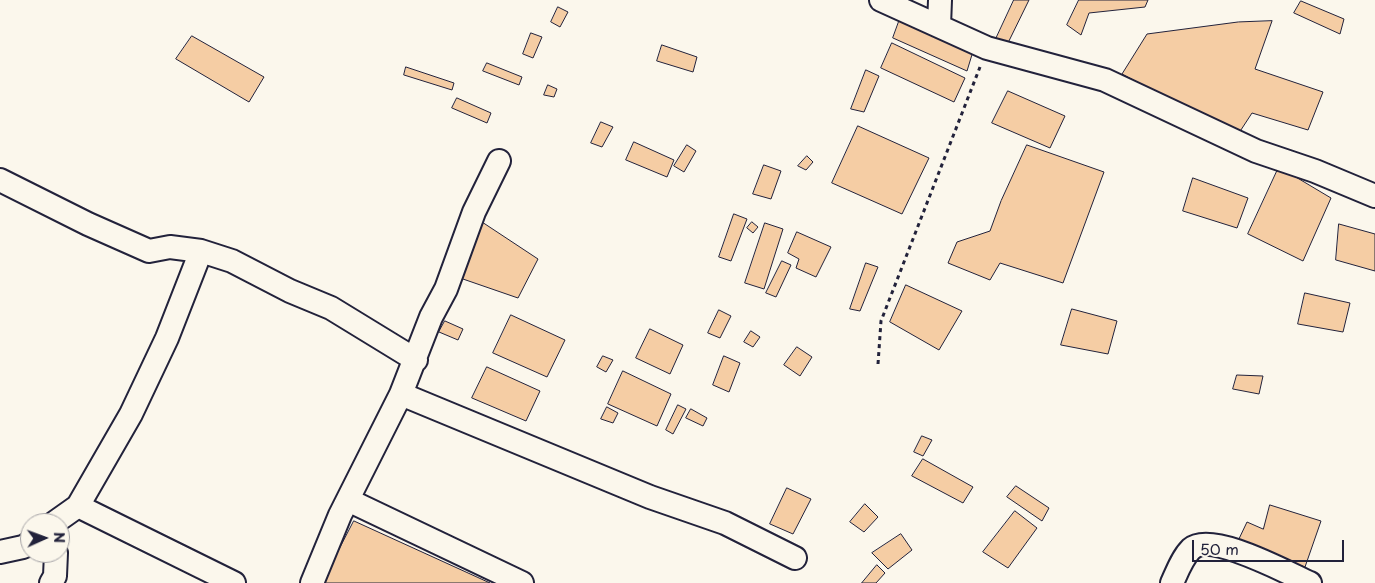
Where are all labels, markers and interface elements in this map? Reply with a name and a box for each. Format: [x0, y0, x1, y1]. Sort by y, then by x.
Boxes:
north arrow [20, 513, 70, 563]
scale bar [1195, 530, 1348, 562]
text: N [49, 532, 70, 543]
text: 50 m [1200, 537, 1239, 560]

